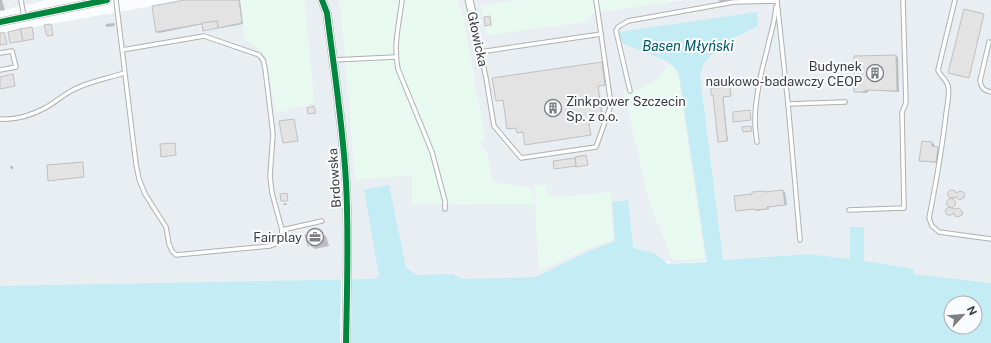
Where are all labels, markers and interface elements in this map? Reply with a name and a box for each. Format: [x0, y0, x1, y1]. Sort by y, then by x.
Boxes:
street label: Głowicka [464, 10, 491, 68]
water label: Basen Młyński [642, 38, 734, 54]
place label: Budynek naukowo-badawczy CEOP [706, 59, 862, 89]
building icon: Budynek naukowo-badawczy CEOP [865, 63, 885, 83]
place label: Zinkpower Szczecin Sp. z o.o. [566, 94, 686, 124]
building icon: Zinkpower Szczecin Sp. z o.o. [543, 98, 563, 118]
street label: Brdowska [325, 148, 344, 208]
office icon: Fairplay [305, 227, 325, 247]
place label: Fairplay [253, 230, 302, 245]
north arrow [943, 295, 983, 335]
text: N [965, 304, 979, 317]

